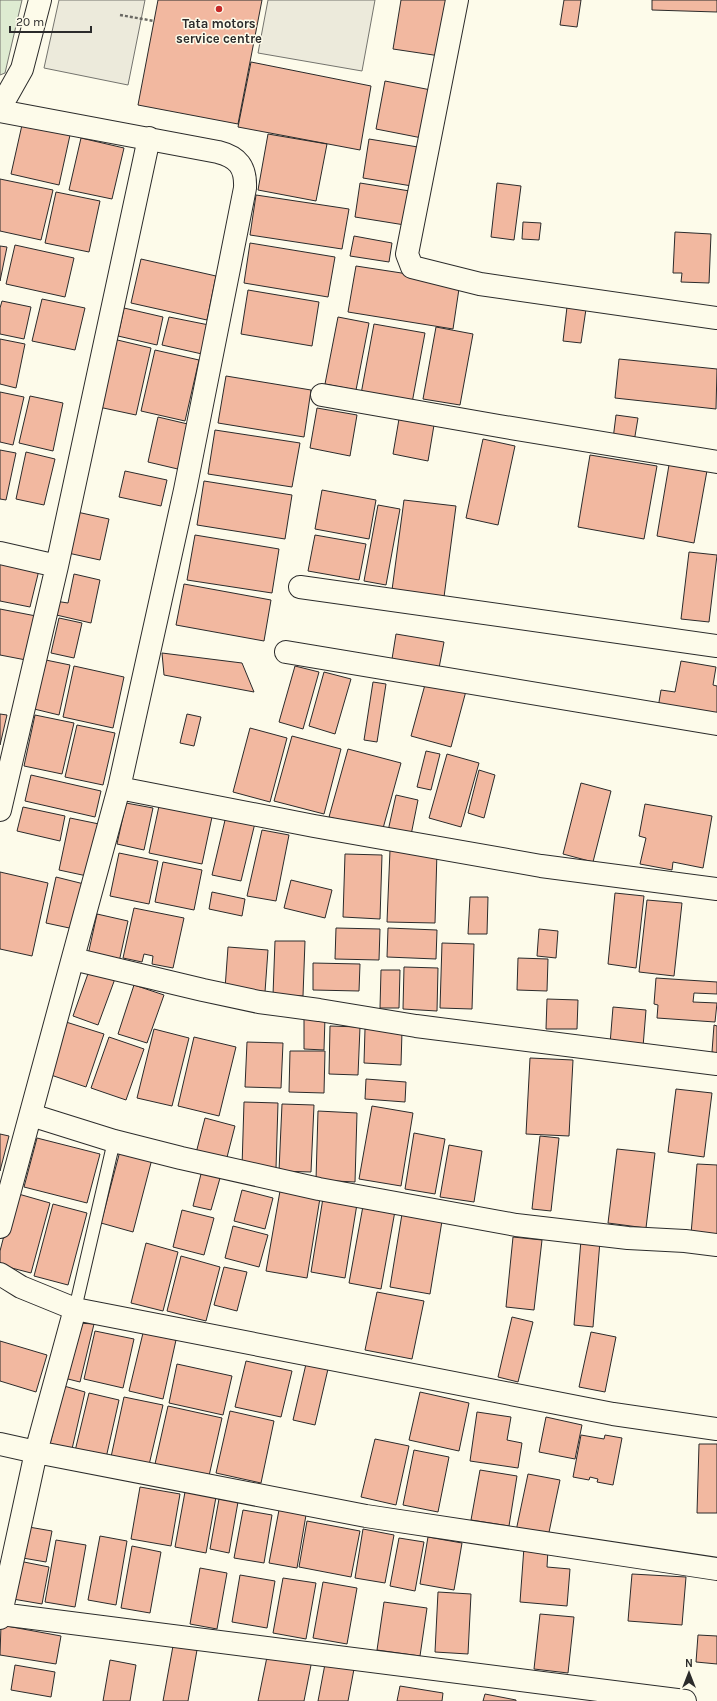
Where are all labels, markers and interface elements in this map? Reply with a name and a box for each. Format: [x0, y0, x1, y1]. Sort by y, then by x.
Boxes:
marker: Tata motors service centre [214, 4, 224, 14]
scale bar [10, 8, 91, 34]
text: 20 m [16, 15, 44, 29]
place label: Tata motors service centre [176, 16, 262, 46]
north arrow [669, 1653, 709, 1693]
text: N [685, 1657, 693, 1670]

